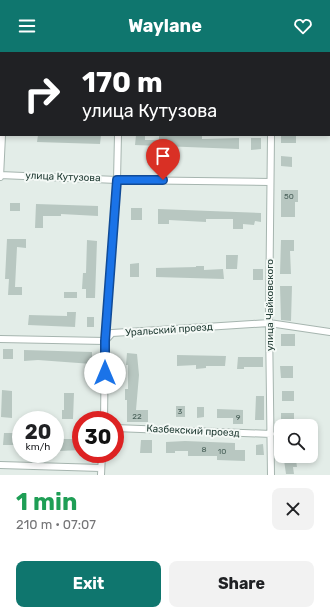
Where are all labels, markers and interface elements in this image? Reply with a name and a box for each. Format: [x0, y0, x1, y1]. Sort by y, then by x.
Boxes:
icon: menu [16, 15, 38, 37]
text: Waylane [128, 15, 202, 37]
icon: heart [292, 15, 314, 37]
text: 170 m [82, 66, 163, 99]
icon: right [16, 68, 68, 120]
text: улица Кутузова [82, 100, 217, 122]
pin [146, 139, 180, 180]
icon: arrive [152, 145, 174, 167]
street label: улица Кутузова [25, 170, 101, 184]
house number: 50 [284, 192, 294, 201]
street label: улица Чайковского [264, 259, 276, 351]
street label: Уральский проезд [125, 321, 213, 339]
position arrow [84, 352, 126, 394]
house number: 3 [178, 407, 183, 416]
speed limit sign: 30 [72, 411, 124, 463]
house number: 22 [132, 412, 142, 421]
house number: 9 [236, 413, 241, 422]
map controls [274, 419, 318, 463]
button: search [274, 419, 318, 463]
text: 20 [25, 420, 51, 444]
street label: Казбекский проезд [146, 423, 240, 439]
text: km/h [26, 441, 50, 453]
house number: 8 [201, 445, 207, 454]
house number: 10 [218, 447, 226, 456]
text: 1 min [16, 488, 77, 516]
button: close [272, 488, 314, 530]
text: 210 m · 07:07 [16, 517, 96, 532]
button: Exit [16, 561, 161, 607]
button: Share [169, 561, 314, 607]

